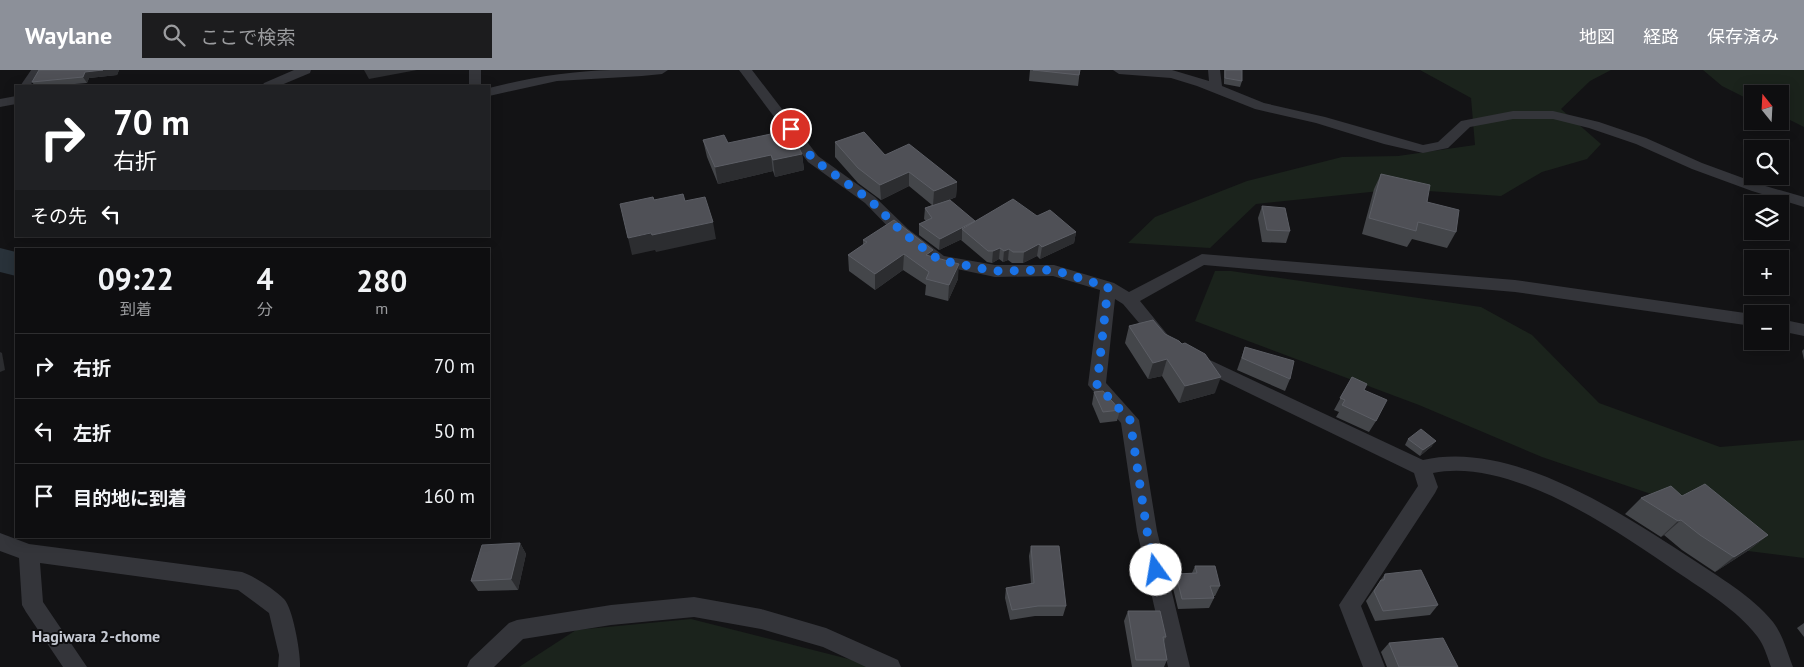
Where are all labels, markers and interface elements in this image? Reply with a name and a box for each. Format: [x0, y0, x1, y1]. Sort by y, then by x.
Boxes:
search box [142, 13, 492, 58]
text: Waylane [25, 20, 112, 51]
icon: search [160, 21, 188, 49]
text: ここで検索 [200, 25, 295, 49]
text: 地図 [1579, 25, 1615, 48]
text: 経路 [1643, 25, 1679, 48]
text: 保存済み [1707, 25, 1779, 48]
north arrow [1744, 85, 1789, 130]
map controls [1744, 85, 1789, 350]
text: 70 m [113, 99, 190, 145]
icon: right [30, 105, 95, 170]
pin [770, 108, 812, 150]
icon: arrive [777, 115, 805, 143]
button: search [1744, 140, 1789, 185]
text: 右折 [113, 147, 157, 175]
button: layers [1744, 195, 1789, 240]
icon: left [97, 200, 125, 228]
text: その先 [30, 204, 87, 228]
button: + [1744, 250, 1789, 295]
text: 09:22 [98, 259, 174, 298]
text: 4 [257, 259, 274, 298]
text: 280 [356, 261, 407, 300]
text: m [375, 298, 388, 318]
text: 到着 [120, 299, 152, 319]
text: 分 [257, 299, 273, 319]
button: − [1744, 305, 1789, 350]
icon: right [30, 352, 58, 380]
text: 70 m [434, 354, 475, 378]
text: 右折 [73, 356, 111, 380]
icon: left [30, 417, 58, 445]
text: 50 m [434, 419, 475, 443]
text: 左折 [73, 421, 111, 445]
icon: arrive [30, 482, 58, 510]
text: 160 m [423, 484, 475, 508]
text: 目的地に到着 [73, 486, 187, 510]
position arrow [1129, 543, 1181, 595]
district label: Hagiwara 2-chome [32, 626, 160, 646]

